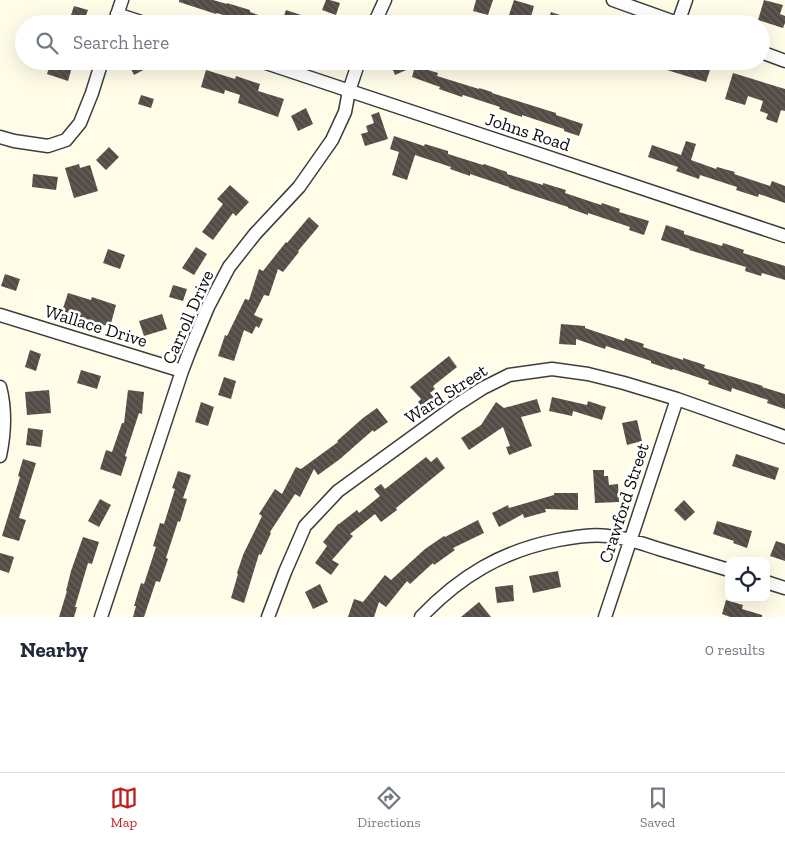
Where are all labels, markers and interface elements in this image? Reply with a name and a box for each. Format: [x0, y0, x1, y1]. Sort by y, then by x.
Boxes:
search box [15, 15, 770, 70]
icon: search [33, 29, 61, 57]
text: Search here [73, 31, 169, 54]
street label: Johns Road [483, 108, 573, 156]
street label: Carroll Drive [157, 267, 219, 367]
street label: Wallace Drive [42, 300, 150, 352]
street label: Ward Street [401, 359, 492, 429]
street label: Crawford Street [594, 440, 654, 566]
map controls [725, 557, 770, 602]
button: locate [725, 557, 770, 602]
text: Nearby [20, 637, 88, 662]
text: 0 results [705, 640, 765, 659]
tab: Map [110, 784, 138, 831]
tab: Directions [357, 784, 421, 831]
tab: Saved [640, 784, 675, 831]

